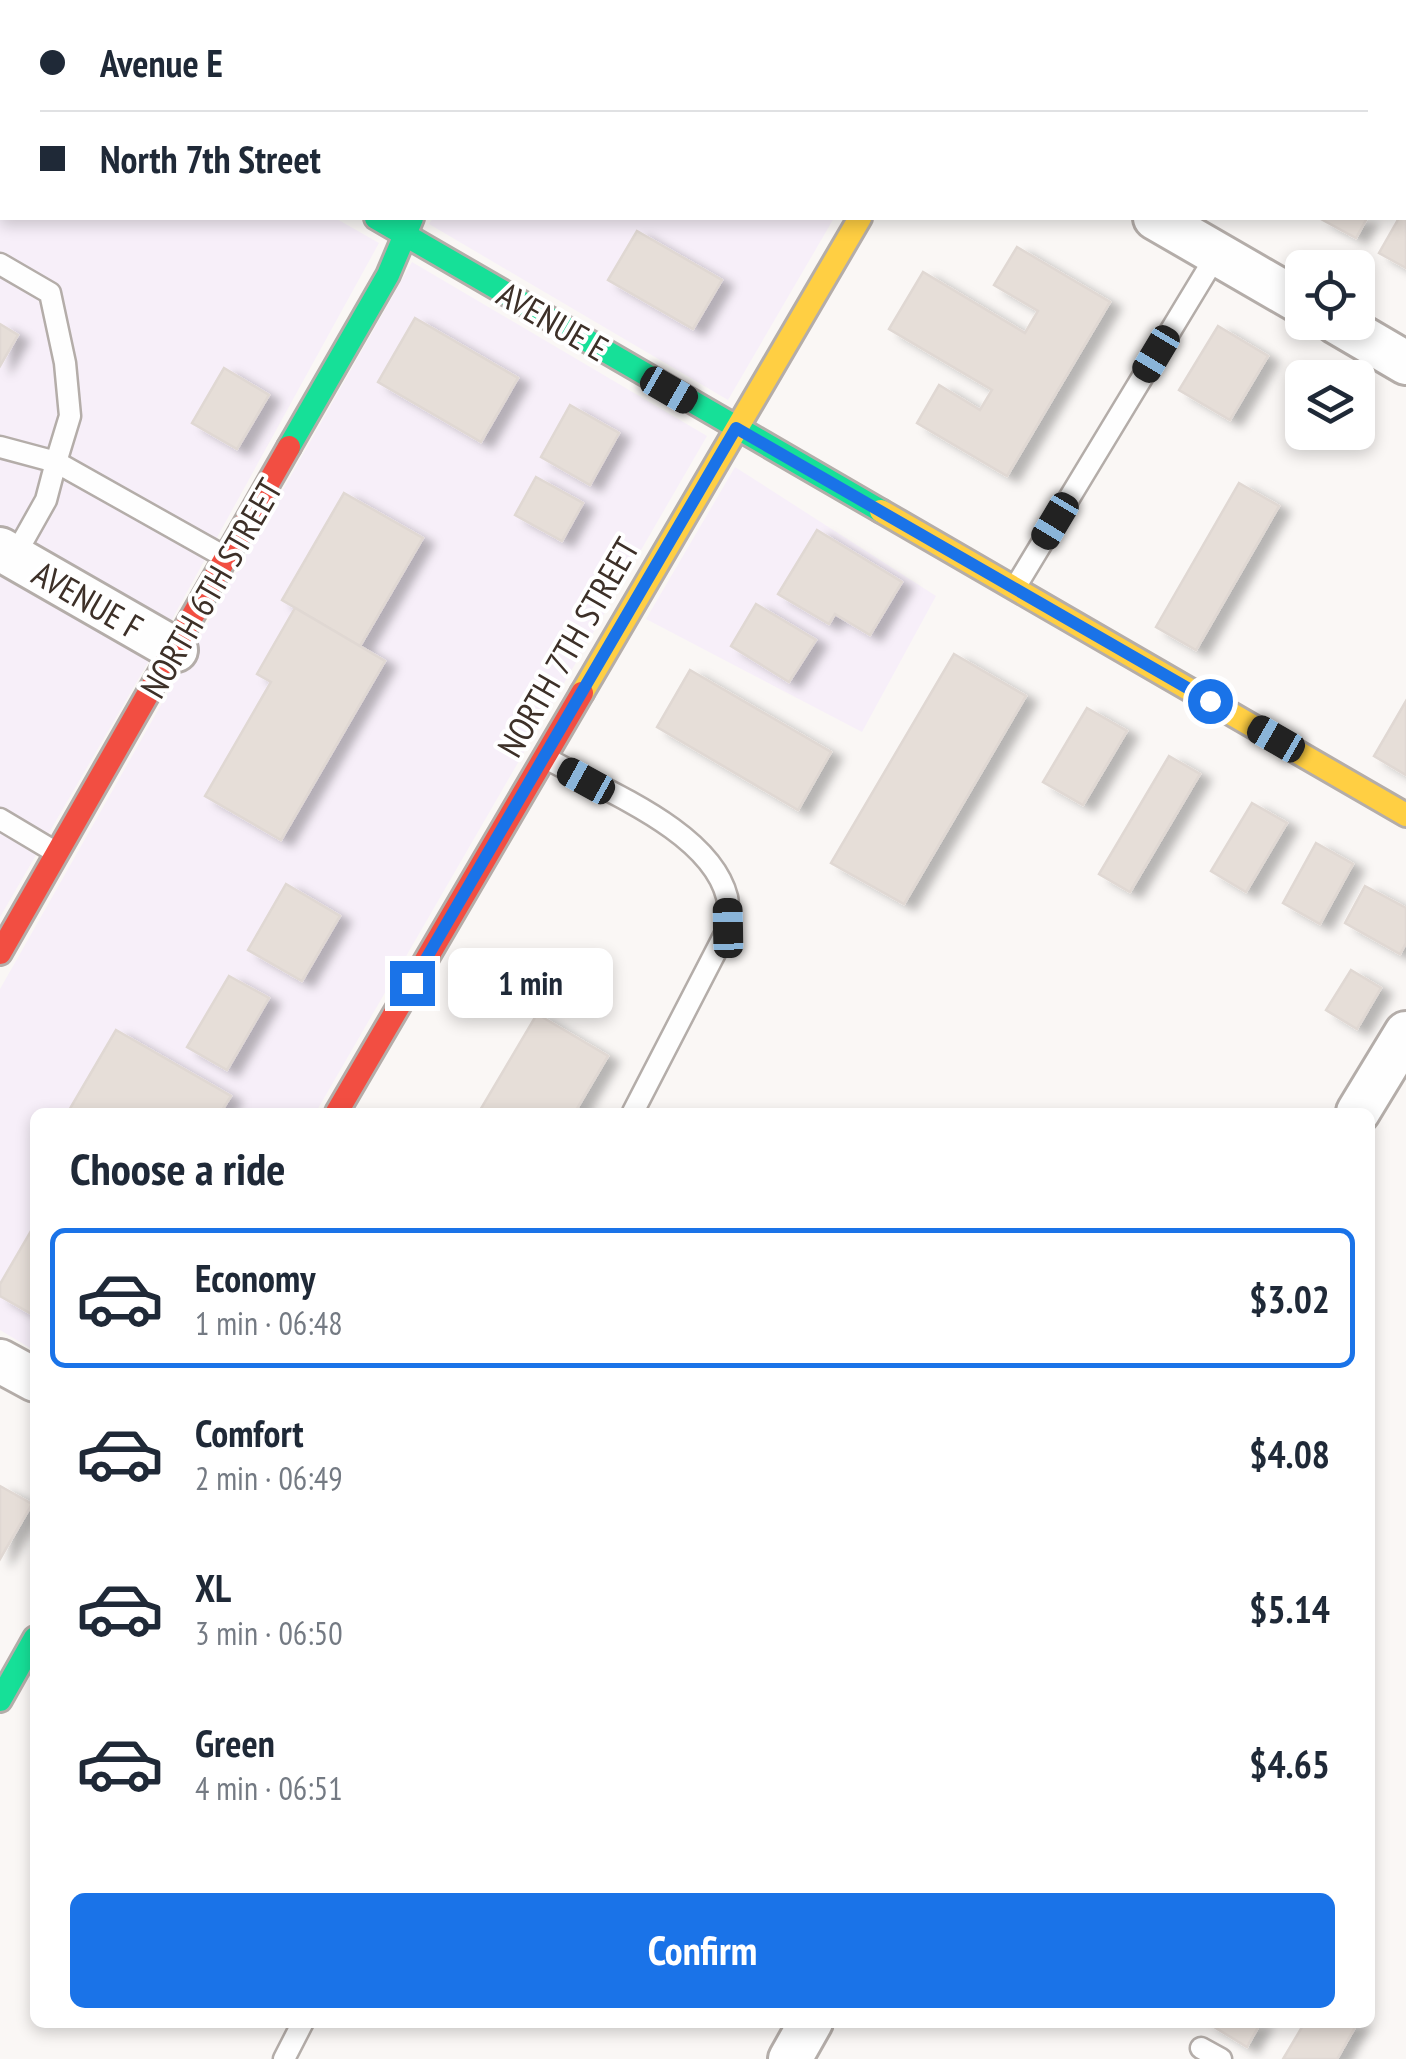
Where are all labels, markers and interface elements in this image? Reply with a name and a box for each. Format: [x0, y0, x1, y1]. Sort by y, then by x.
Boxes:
text: Avenue E [100, 38, 223, 87]
text: North 7th Street [100, 134, 321, 183]
map controls [1285, 250, 1375, 450]
button: locate [1285, 250, 1375, 340]
street label: AVENUE E [489, 271, 617, 371]
car [1128, 321, 1184, 387]
button: layers [1285, 360, 1375, 450]
car [636, 362, 702, 418]
street label: NORTH 6TH STREET [130, 470, 293, 706]
car [1027, 488, 1083, 554]
street label: NORTH 7TH STREET [487, 529, 650, 765]
street label: AVENUE F [24, 550, 152, 650]
route start [1188, 679, 1233, 724]
car [1243, 711, 1309, 767]
car [552, 753, 620, 809]
car [712, 898, 744, 958]
callout: 1 min [447, 948, 612, 1018]
route end [390, 961, 435, 1006]
text: 1 min [498, 962, 563, 1004]
text: Choose a ride [70, 1139, 285, 1197]
icon: car [75, 1253, 165, 1343]
text: Economy [195, 1253, 315, 1302]
text: $3.02 [1249, 1274, 1330, 1323]
text: 1 min · 06:48 [195, 1302, 343, 1344]
icon: car [75, 1408, 165, 1498]
text: Comfort [195, 1408, 304, 1457]
text: $4.08 [1249, 1429, 1330, 1478]
text: 2 min · 06:49 [195, 1457, 343, 1499]
icon: car [75, 1563, 165, 1653]
text: XL [195, 1563, 231, 1612]
text: $5.14 [1249, 1584, 1330, 1633]
text: 3 min · 06:50 [195, 1612, 343, 1654]
icon: car [75, 1718, 165, 1808]
text: Green [195, 1718, 275, 1767]
text: $4.65 [1249, 1739, 1330, 1788]
text: 4 min · 06:51 [195, 1767, 343, 1809]
button: Confirm [70, 1893, 1335, 2008]

